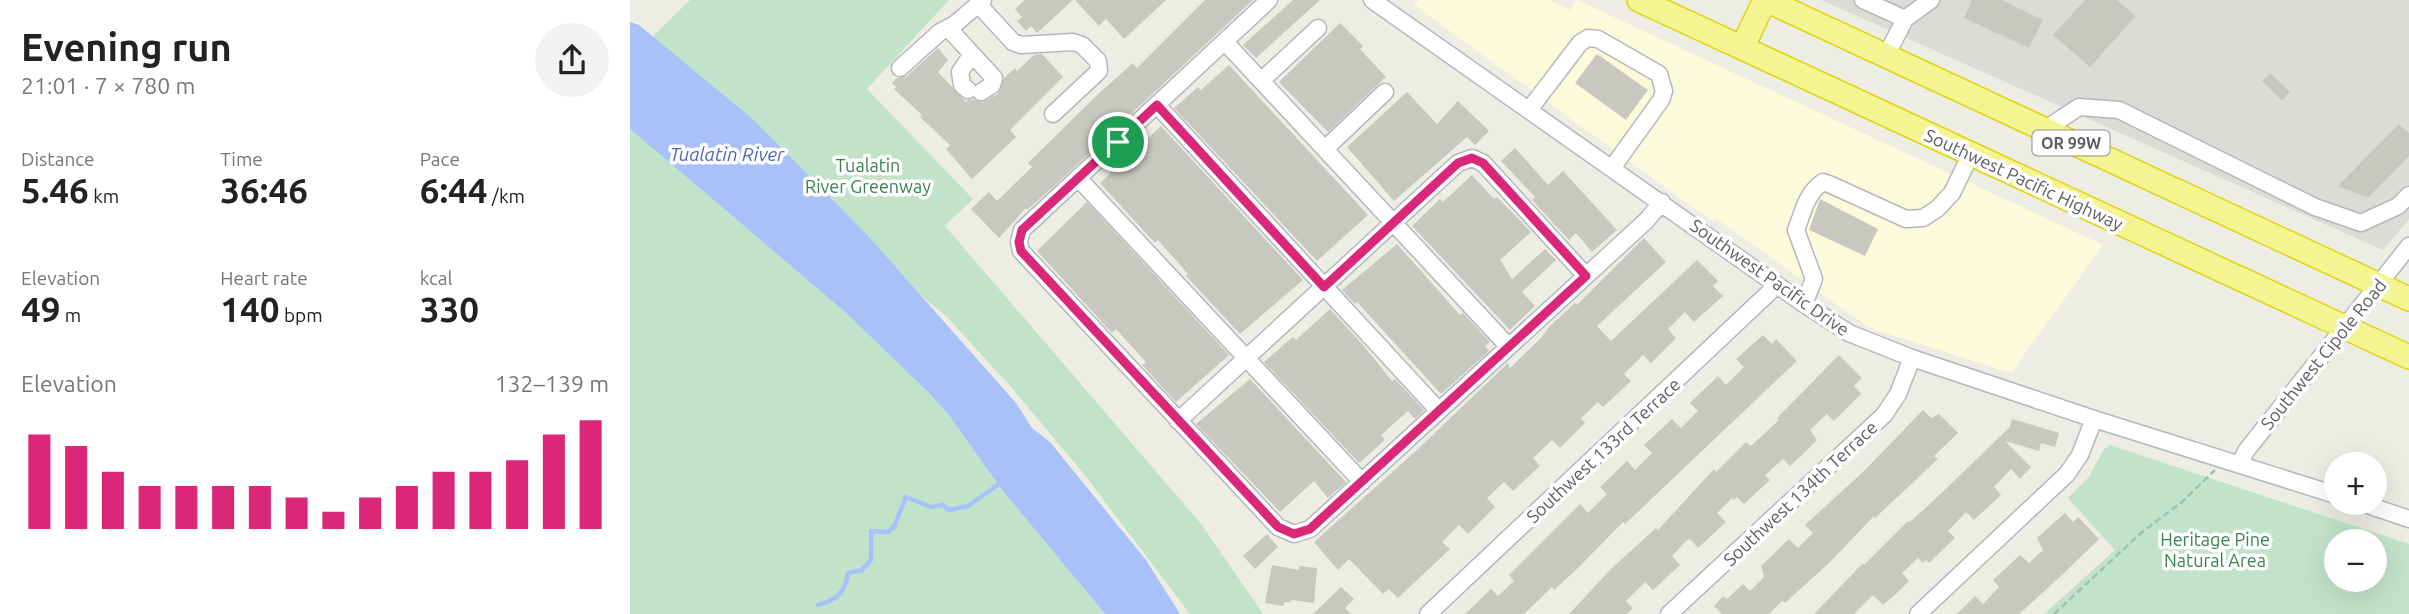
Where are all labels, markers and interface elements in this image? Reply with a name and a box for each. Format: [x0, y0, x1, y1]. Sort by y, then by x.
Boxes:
button: share [535, 23, 609, 97]
text: Evening run [21, 26, 232, 68]
text: 21:01 · 7 × 780 m [21, 73, 195, 98]
pin [1088, 112, 1148, 172]
icon: arrive [1099, 123, 1137, 161]
street label: Southwest Pacific Highway [1922, 124, 2126, 234]
road number: OR 99W [2032, 130, 2110, 155]
water label: Tualatin River [670, 143, 785, 165]
text: Distance [21, 148, 95, 170]
text: Time [220, 148, 263, 170]
text: Pace [420, 148, 460, 170]
park label: Tualatin River Greenway [805, 155, 931, 196]
text: 5.46 [21, 170, 89, 210]
text: 36:46 [220, 170, 308, 210]
text: 6:44 [420, 170, 488, 210]
text: km [89, 185, 119, 207]
text: /km [488, 185, 525, 207]
street label: Southwest Pacific Drive [1687, 215, 1853, 339]
text: Elevation [21, 267, 100, 289]
text: Heart rate [220, 267, 308, 289]
text: kcal [420, 267, 452, 289]
street label: Southwest Cipole Road [2256, 275, 2390, 433]
text: 49 [21, 289, 60, 329]
text: 140 [220, 289, 280, 329]
text: 330 [420, 289, 479, 329]
text: m [60, 304, 81, 326]
text: bpm [280, 304, 323, 326]
text: Elevation [21, 371, 117, 396]
text: 132–139 m [495, 371, 609, 396]
street label: Southwest 133rd Terrace [1522, 374, 1684, 526]
street label: Southwest 134th Terrace [1719, 417, 1881, 569]
map controls [2324, 452, 2387, 592]
button: + [2324, 452, 2387, 515]
park label: Heritage Pine Natural Area [2160, 529, 2270, 570]
button: − [2324, 529, 2387, 592]

